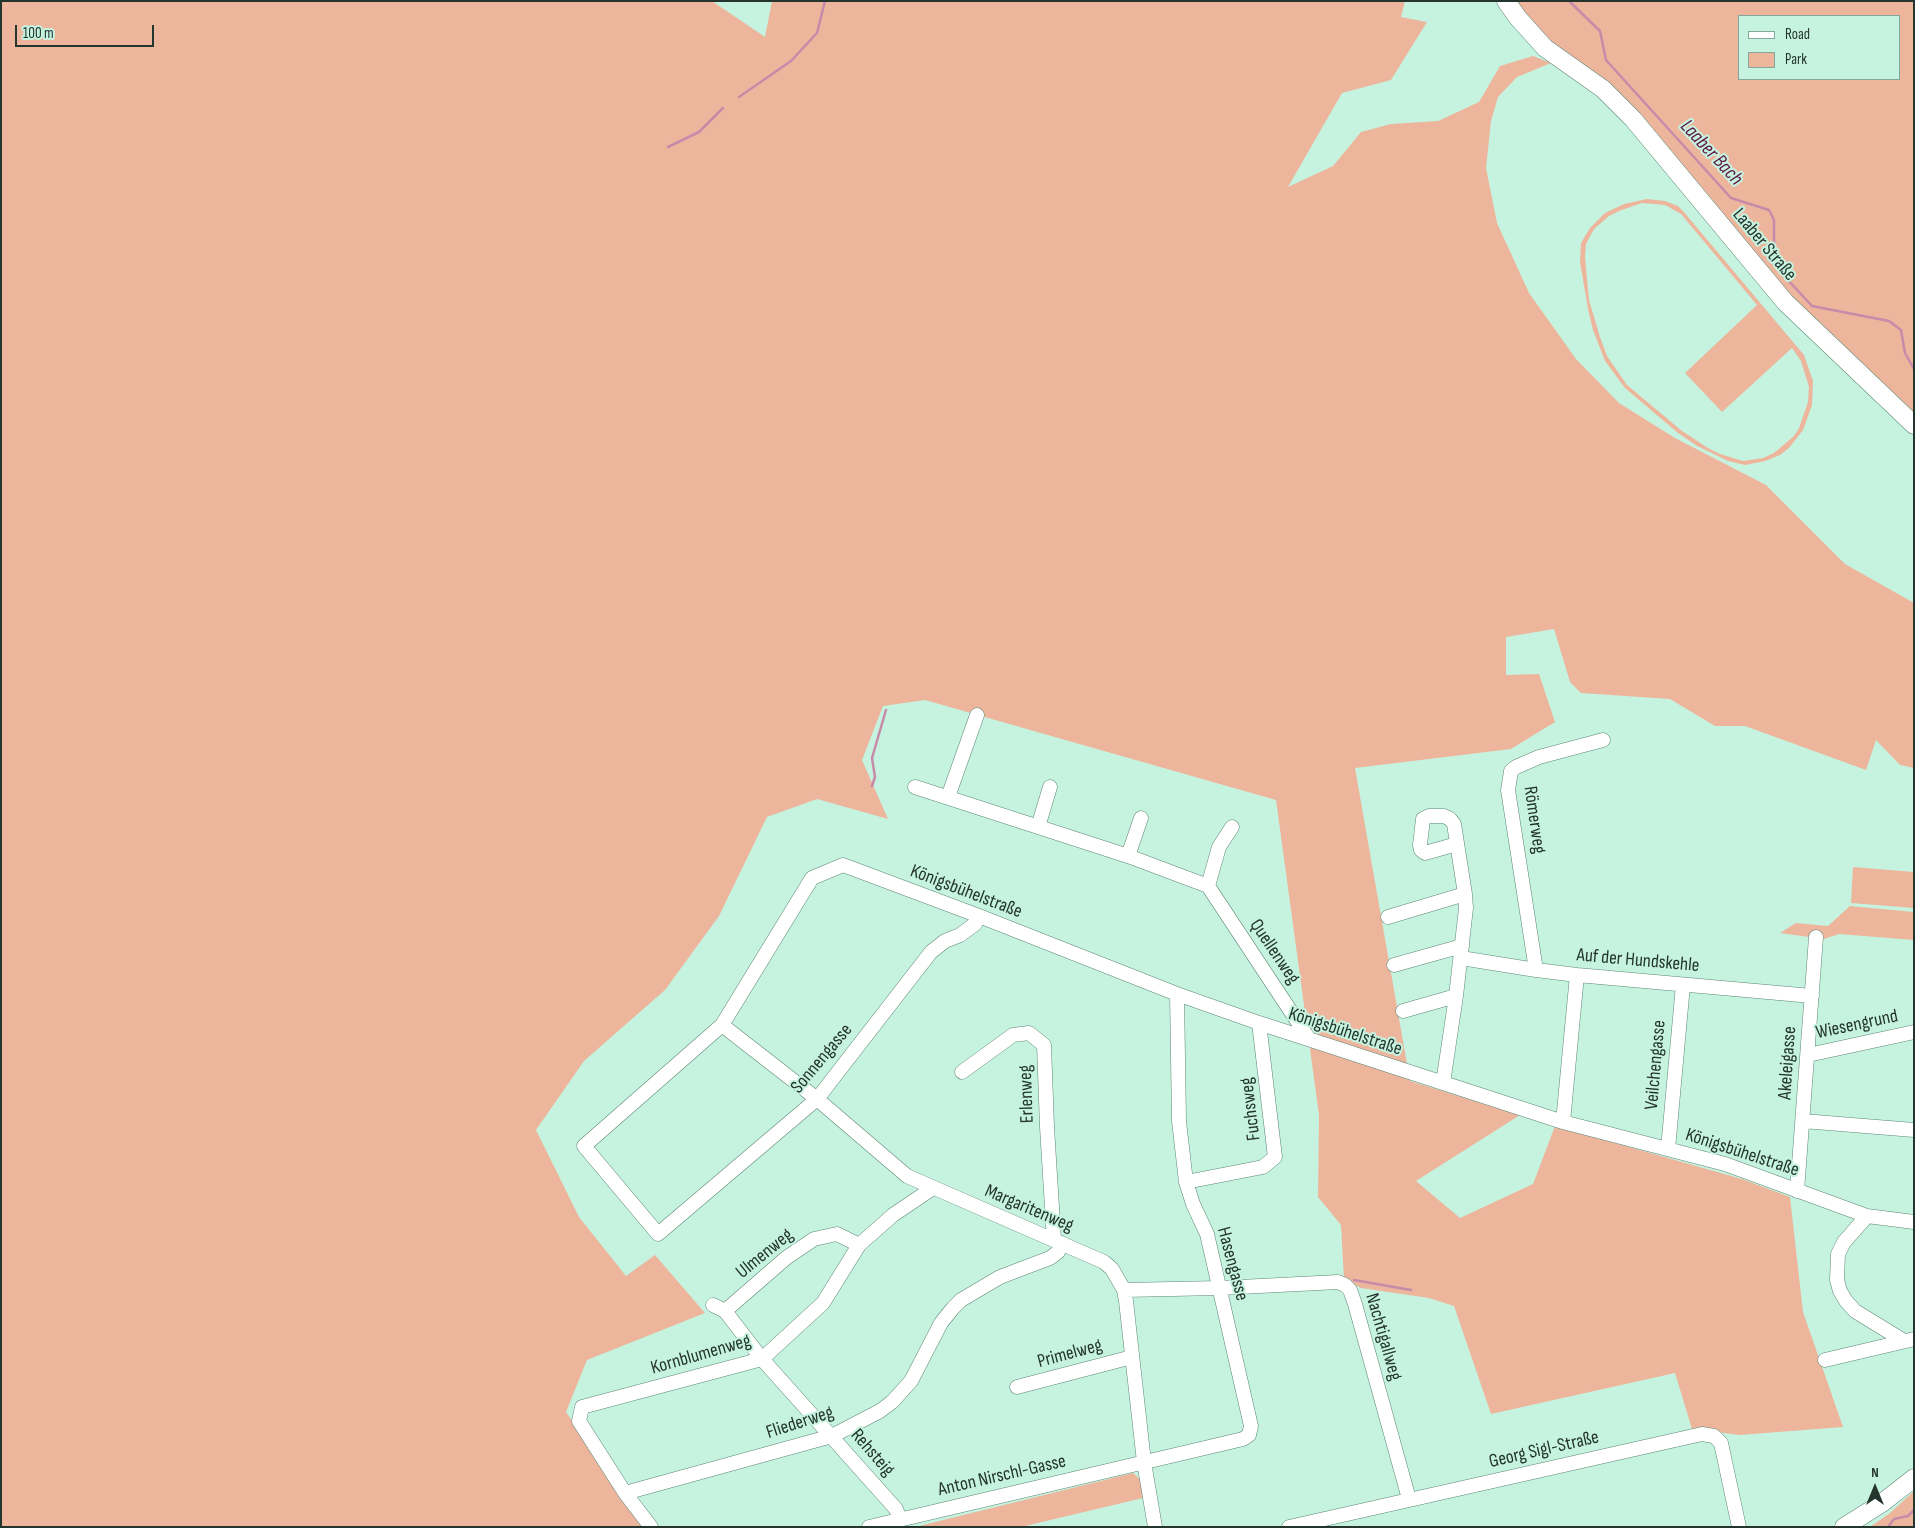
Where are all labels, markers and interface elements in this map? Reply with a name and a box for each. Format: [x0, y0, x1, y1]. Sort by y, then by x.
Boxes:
scale bar [18, 15, 156, 47]
legend [1738, 15, 1900, 80]
text: 100 m [23, 24, 54, 43]
text: Road [1785, 25, 1810, 44]
text: Park [1785, 50, 1807, 69]
water label: Laaber Bach [1675, 115, 1747, 191]
street label: Laaber Straße [1727, 204, 1801, 286]
street label: Römerweg [1518, 785, 1550, 855]
street label: Königsbühelstraße [907, 860, 1025, 924]
street label: Quellenweg [1244, 915, 1304, 989]
street label: Auf der Hundskehle [1576, 944, 1700, 978]
street label: Königsbühelstraße [1285, 1003, 1405, 1061]
street label: Wiesengrund [1814, 1005, 1900, 1045]
street label: Veilchengasse [1641, 1019, 1671, 1111]
street label: Sonnengasse [786, 1020, 858, 1098]
street label: Akeleigasse [1774, 1026, 1802, 1100]
street label: Erlenweg [1015, 1064, 1039, 1124]
street label: Fuchsweg [1236, 1076, 1266, 1142]
street label: Königsbühelstraße [1682, 1124, 1802, 1182]
street label: Margaritenweg [981, 1180, 1077, 1238]
street label: Ulmenweg [732, 1224, 798, 1284]
street label: Hasengasse [1211, 1225, 1253, 1303]
street label: Nachtigallweg [1360, 1291, 1406, 1383]
street label: Kornblumenweg [648, 1330, 754, 1380]
street label: Primelweg [1035, 1334, 1105, 1374]
street label: Fliederweg [763, 1401, 837, 1445]
street label: Rehsteig [845, 1425, 899, 1481]
street label: Georg Sigl-Straße [1487, 1426, 1601, 1474]
street label: Anton Nirschl-Gasse [936, 1450, 1068, 1502]
north arrow [1850, 1463, 1900, 1513]
text: N [1871, 1464, 1879, 1481]

